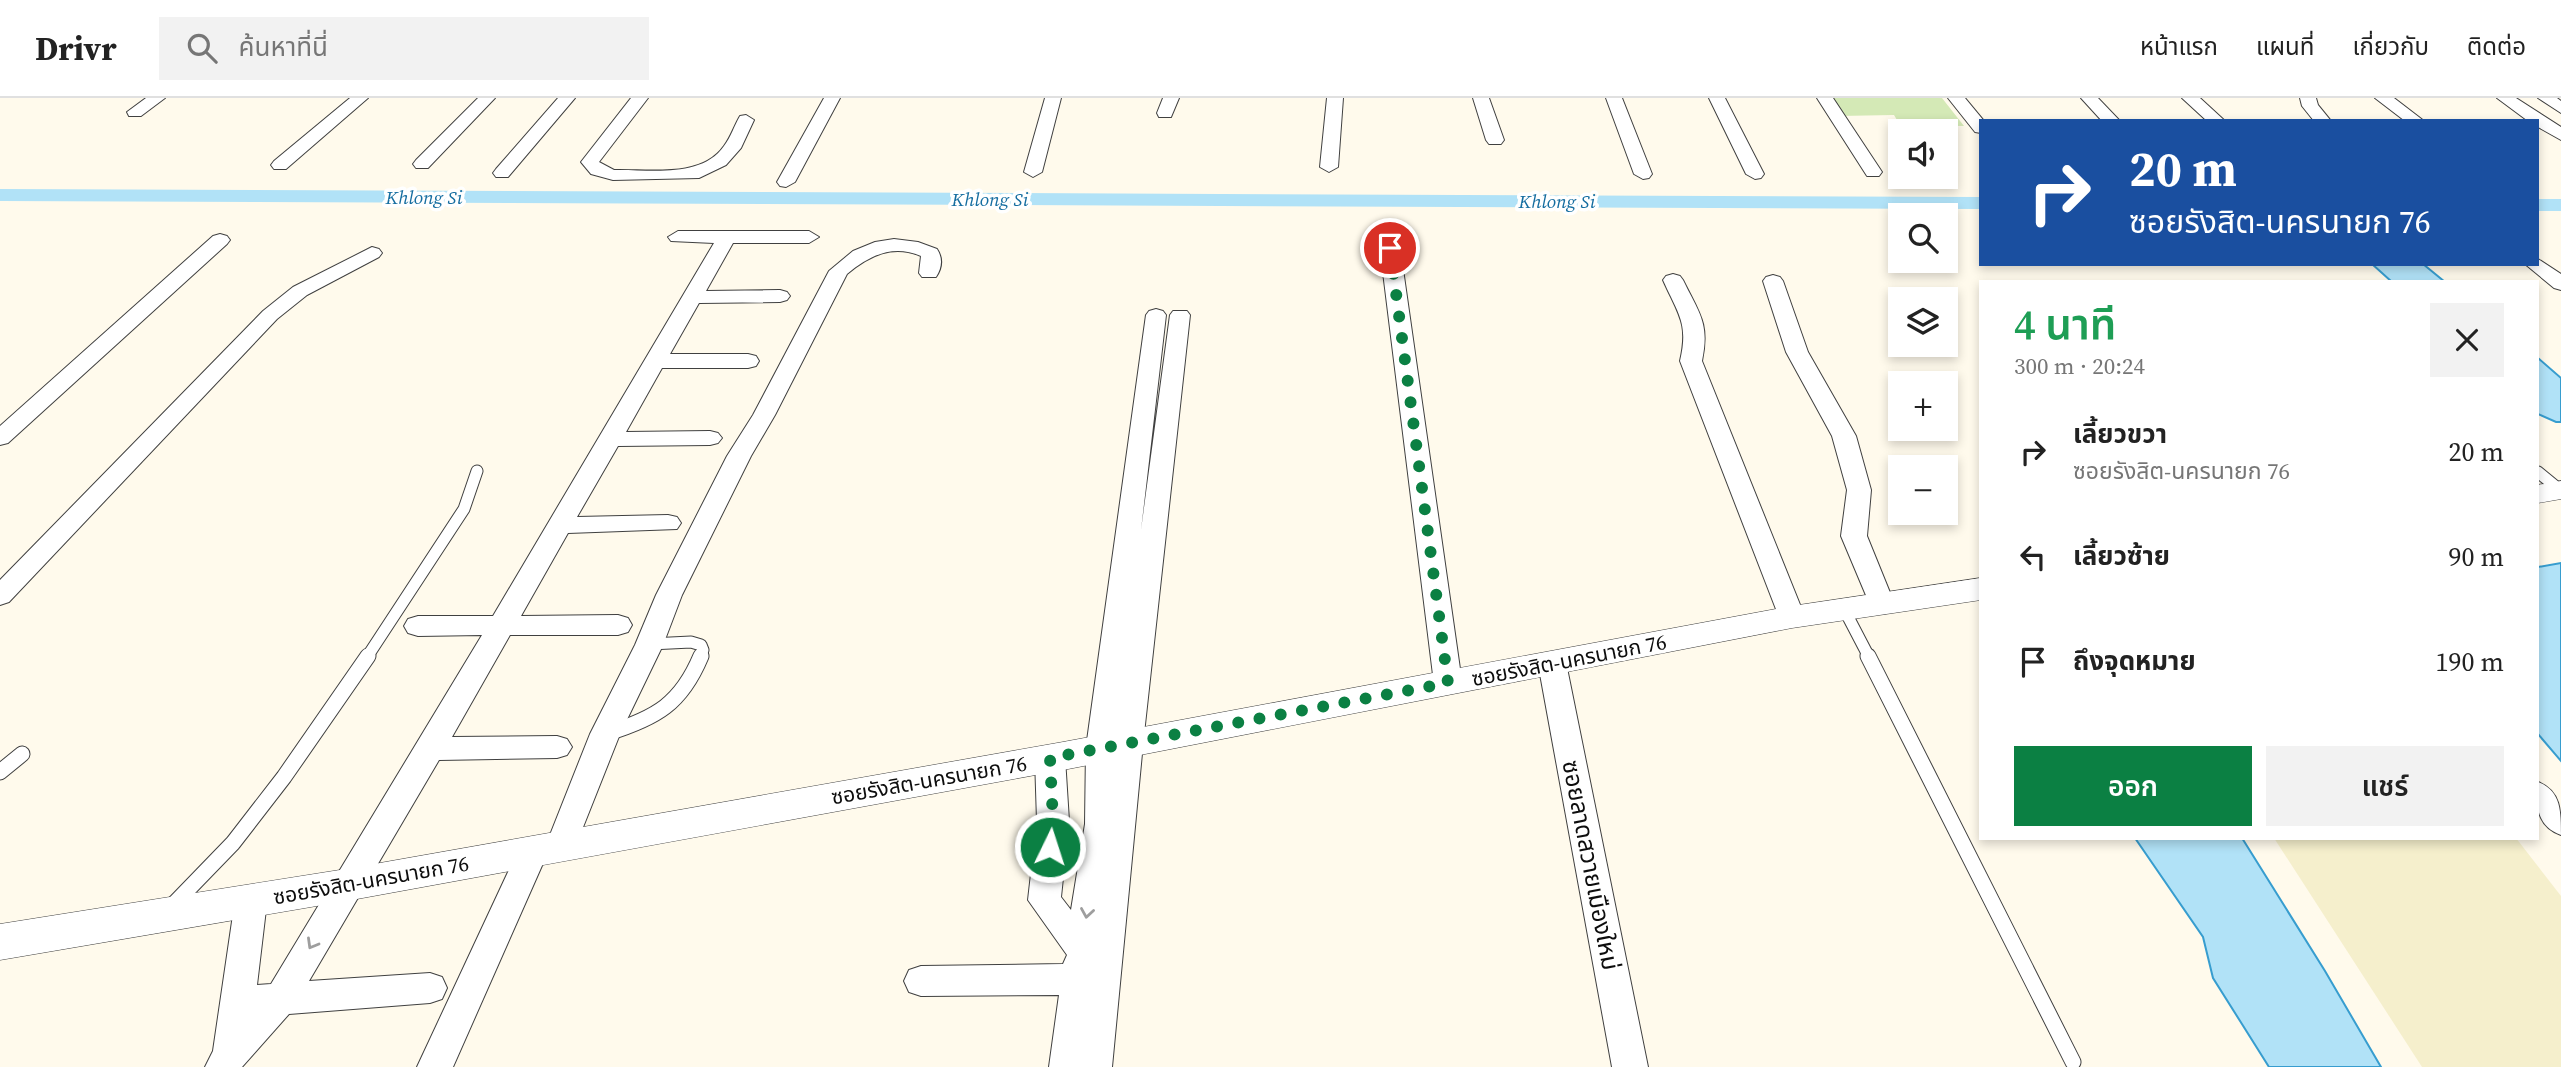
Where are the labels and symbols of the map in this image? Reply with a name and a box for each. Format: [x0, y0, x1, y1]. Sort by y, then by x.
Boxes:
water label: Khlong Si [385, 184, 463, 210]
water label: Khlong Si [951, 186, 1029, 212]
water label: Khlong Si [1518, 188, 1596, 214]
pin [1360, 218, 1420, 278]
street label: ซอยรังสิต-นครนายก 76 [1469, 627, 1669, 693]
street label: ซอยรังสิต-นครนายก 76 [829, 749, 1029, 811]
street label: ซอยลาดสวายเมืองใหม่ [1554, 757, 1628, 973]
position arrow [1013, 810, 1087, 884]
street label: ซอยรังสิต-นครนายก 76 [271, 849, 471, 911]
one-way arrow [1080, 907, 1095, 919]
one-way arrow [307, 937, 320, 949]

